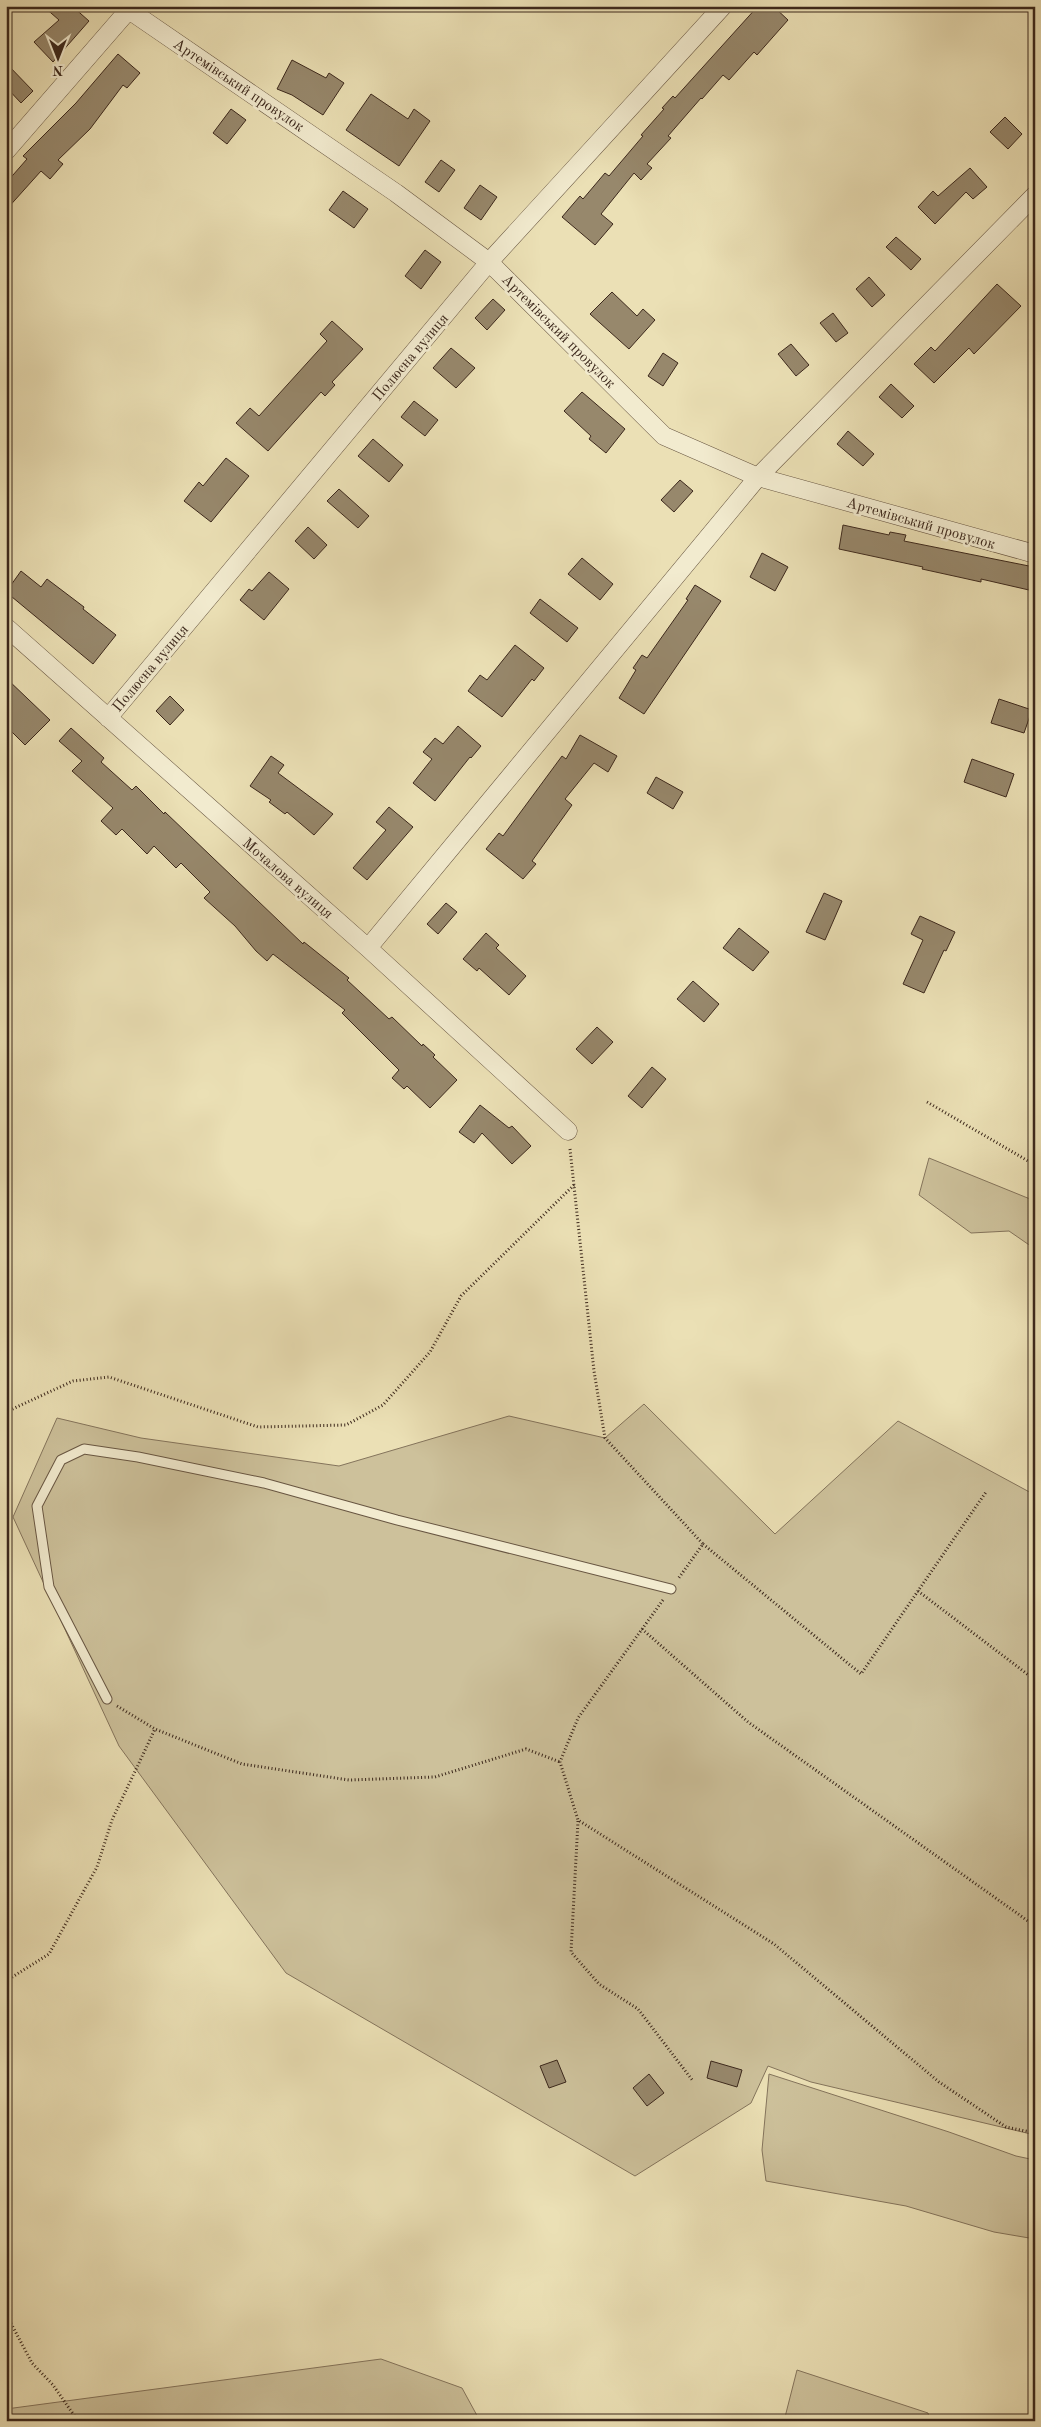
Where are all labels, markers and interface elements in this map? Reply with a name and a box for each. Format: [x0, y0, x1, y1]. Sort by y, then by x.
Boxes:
north arrow [32, 32, 82, 82]
street label: Артемівський провулок [170, 37, 307, 136]
text: N [52, 63, 63, 77]
street label: Артемівський провулок [498, 272, 618, 392]
street label: Полюсна вулиця [370, 311, 452, 405]
street label: Артемівський провулок [845, 496, 997, 553]
street label: Полюсна вулиця [110, 622, 192, 716]
street label: Мочалова вулиця [239, 836, 335, 923]

